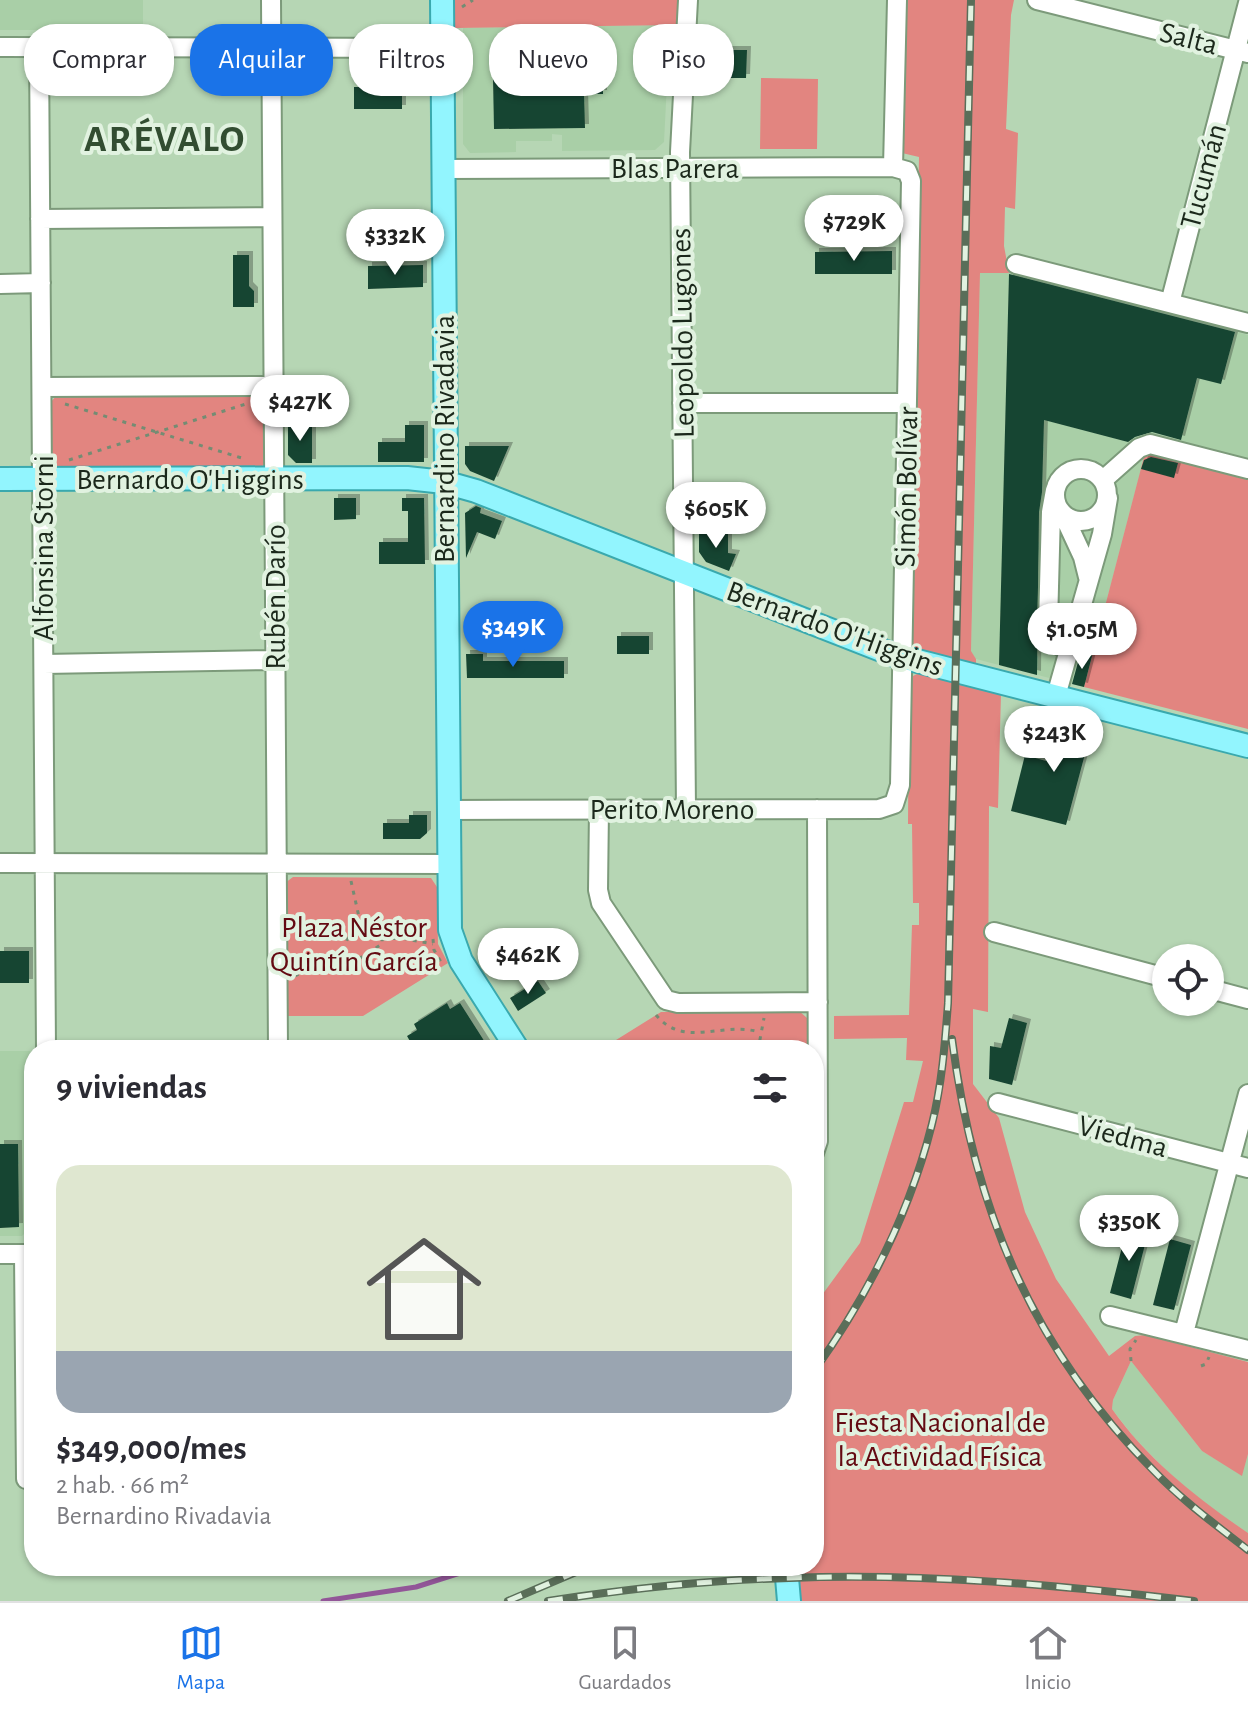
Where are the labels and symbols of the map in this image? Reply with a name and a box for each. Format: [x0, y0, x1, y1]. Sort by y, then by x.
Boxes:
street label: Salta [1157, 17, 1221, 61]
district label: ARÉVALO [84, 117, 246, 159]
street label: Tucumán [1176, 121, 1232, 232]
street label: Blas Parera [611, 154, 739, 184]
pin: $729K [798, 195, 910, 263]
pin: $332K [339, 209, 451, 277]
street label: Leopoldo Lugones [666, 228, 700, 438]
street label: Bernardino Rivadavia [430, 315, 460, 563]
pin: $427K [244, 375, 356, 443]
street label: Simón Bolívar [891, 406, 923, 568]
street label: Alfonsina Storni [29, 455, 59, 641]
street label: Bernardo O'Higgins [76, 465, 304, 495]
pin: $605K [660, 482, 772, 550]
street label: Rubén Darío [261, 524, 291, 670]
street label: Bernardo O'Higgins [723, 576, 947, 682]
pin: $349K [457, 601, 569, 669]
pin: $1.05M [1017, 603, 1147, 671]
pin: $243K [998, 706, 1110, 774]
street label: Perito Moreno [589, 795, 755, 825]
park label: Plaza Néstor Quintín García [270, 913, 438, 977]
pin: $462K [472, 928, 584, 996]
street label: Viedma [1075, 1111, 1171, 1163]
pin: $350K [1073, 1195, 1185, 1263]
park label: Fiesta Nacional de la Actividad Física [834, 1408, 1046, 1472]

